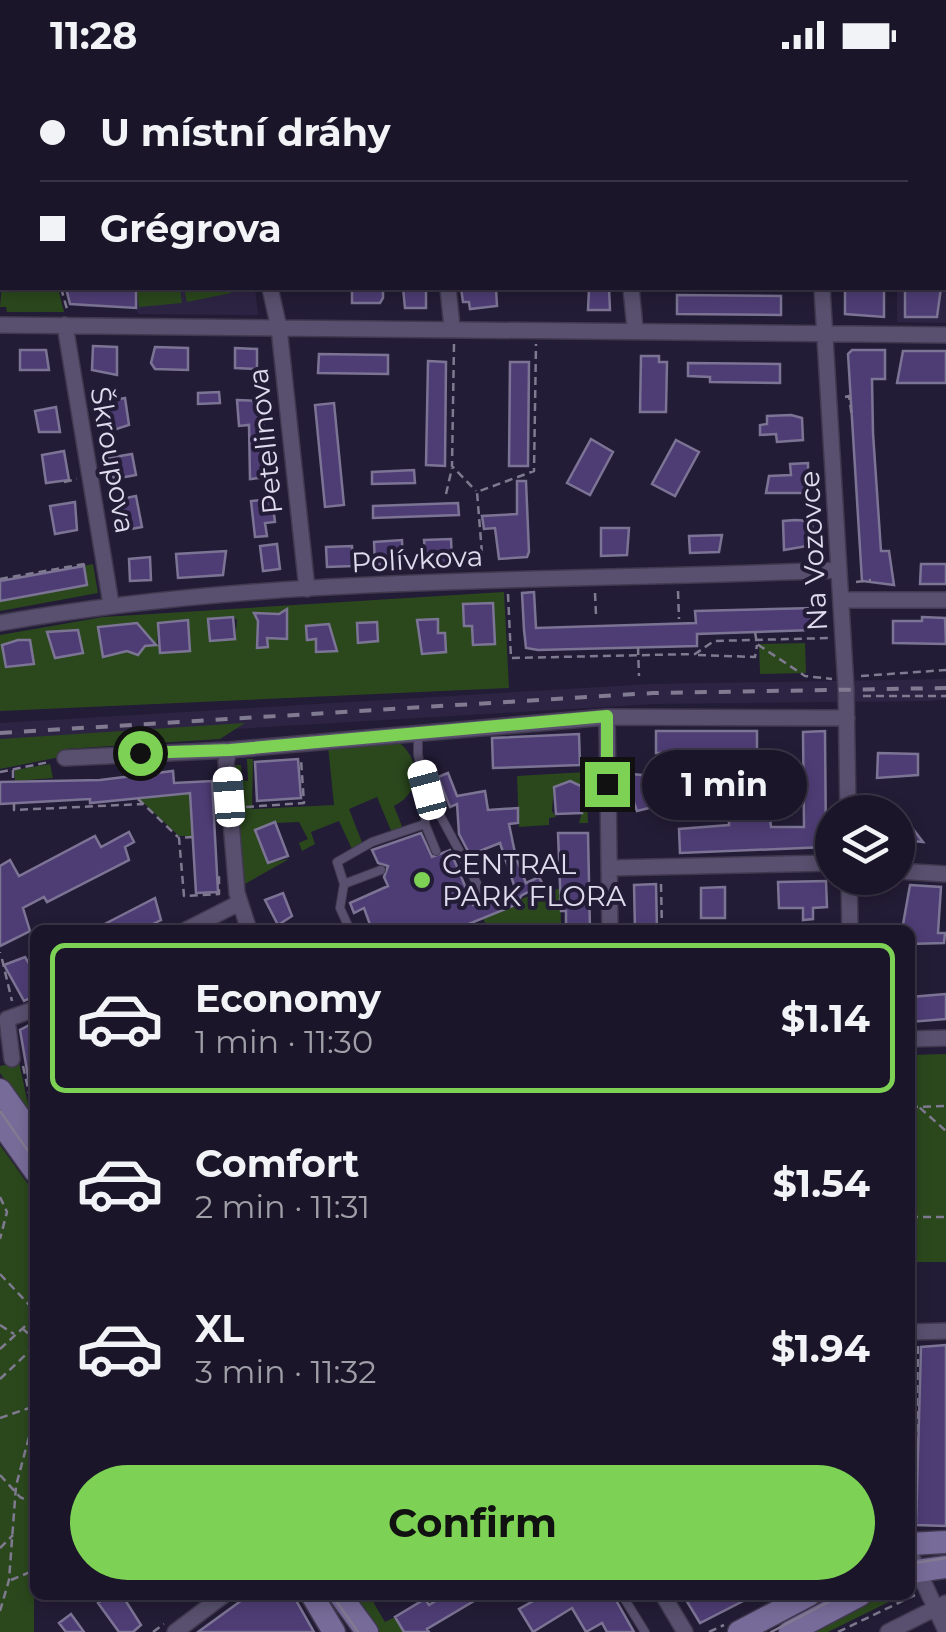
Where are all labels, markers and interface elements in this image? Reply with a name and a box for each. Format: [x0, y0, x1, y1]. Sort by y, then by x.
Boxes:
text: 11:28 [50, 12, 137, 59]
text: U místní dráhy [100, 109, 390, 156]
text: Grégrova [100, 205, 282, 252]
street label: Petelinova [240, 366, 290, 516]
street label: Škroupova [83, 384, 143, 536]
street label: Na Vozovce [792, 470, 834, 632]
street label: Polívkova [350, 539, 484, 579]
route start [118, 731, 163, 776]
callout: 1 min [642, 749, 807, 819]
car [405, 757, 449, 823]
route end [585, 762, 630, 807]
text: 1 min [681, 765, 768, 804]
car [212, 766, 246, 828]
map controls [815, 795, 915, 895]
button: layers [815, 795, 915, 895]
place label: CENTRAL PARK FLORA [442, 847, 627, 913]
marker: CENTRAL PARK FLORA [411, 869, 433, 891]
icon: car [75, 973, 165, 1063]
text: Economy [195, 975, 381, 1022]
text: $1.14 [781, 995, 870, 1042]
text: 1 min · 11:30 [195, 1022, 373, 1061]
icon: car [75, 1138, 165, 1228]
text: Comfort [195, 1140, 359, 1187]
text: $1.54 [772, 1160, 870, 1207]
text: 2 min · 11:31 [195, 1187, 370, 1226]
icon: car [75, 1303, 165, 1393]
text: XL [195, 1305, 244, 1352]
text: $1.94 [771, 1325, 870, 1372]
text: 3 min · 11:32 [195, 1352, 376, 1391]
button: Confirm [70, 1465, 875, 1580]

